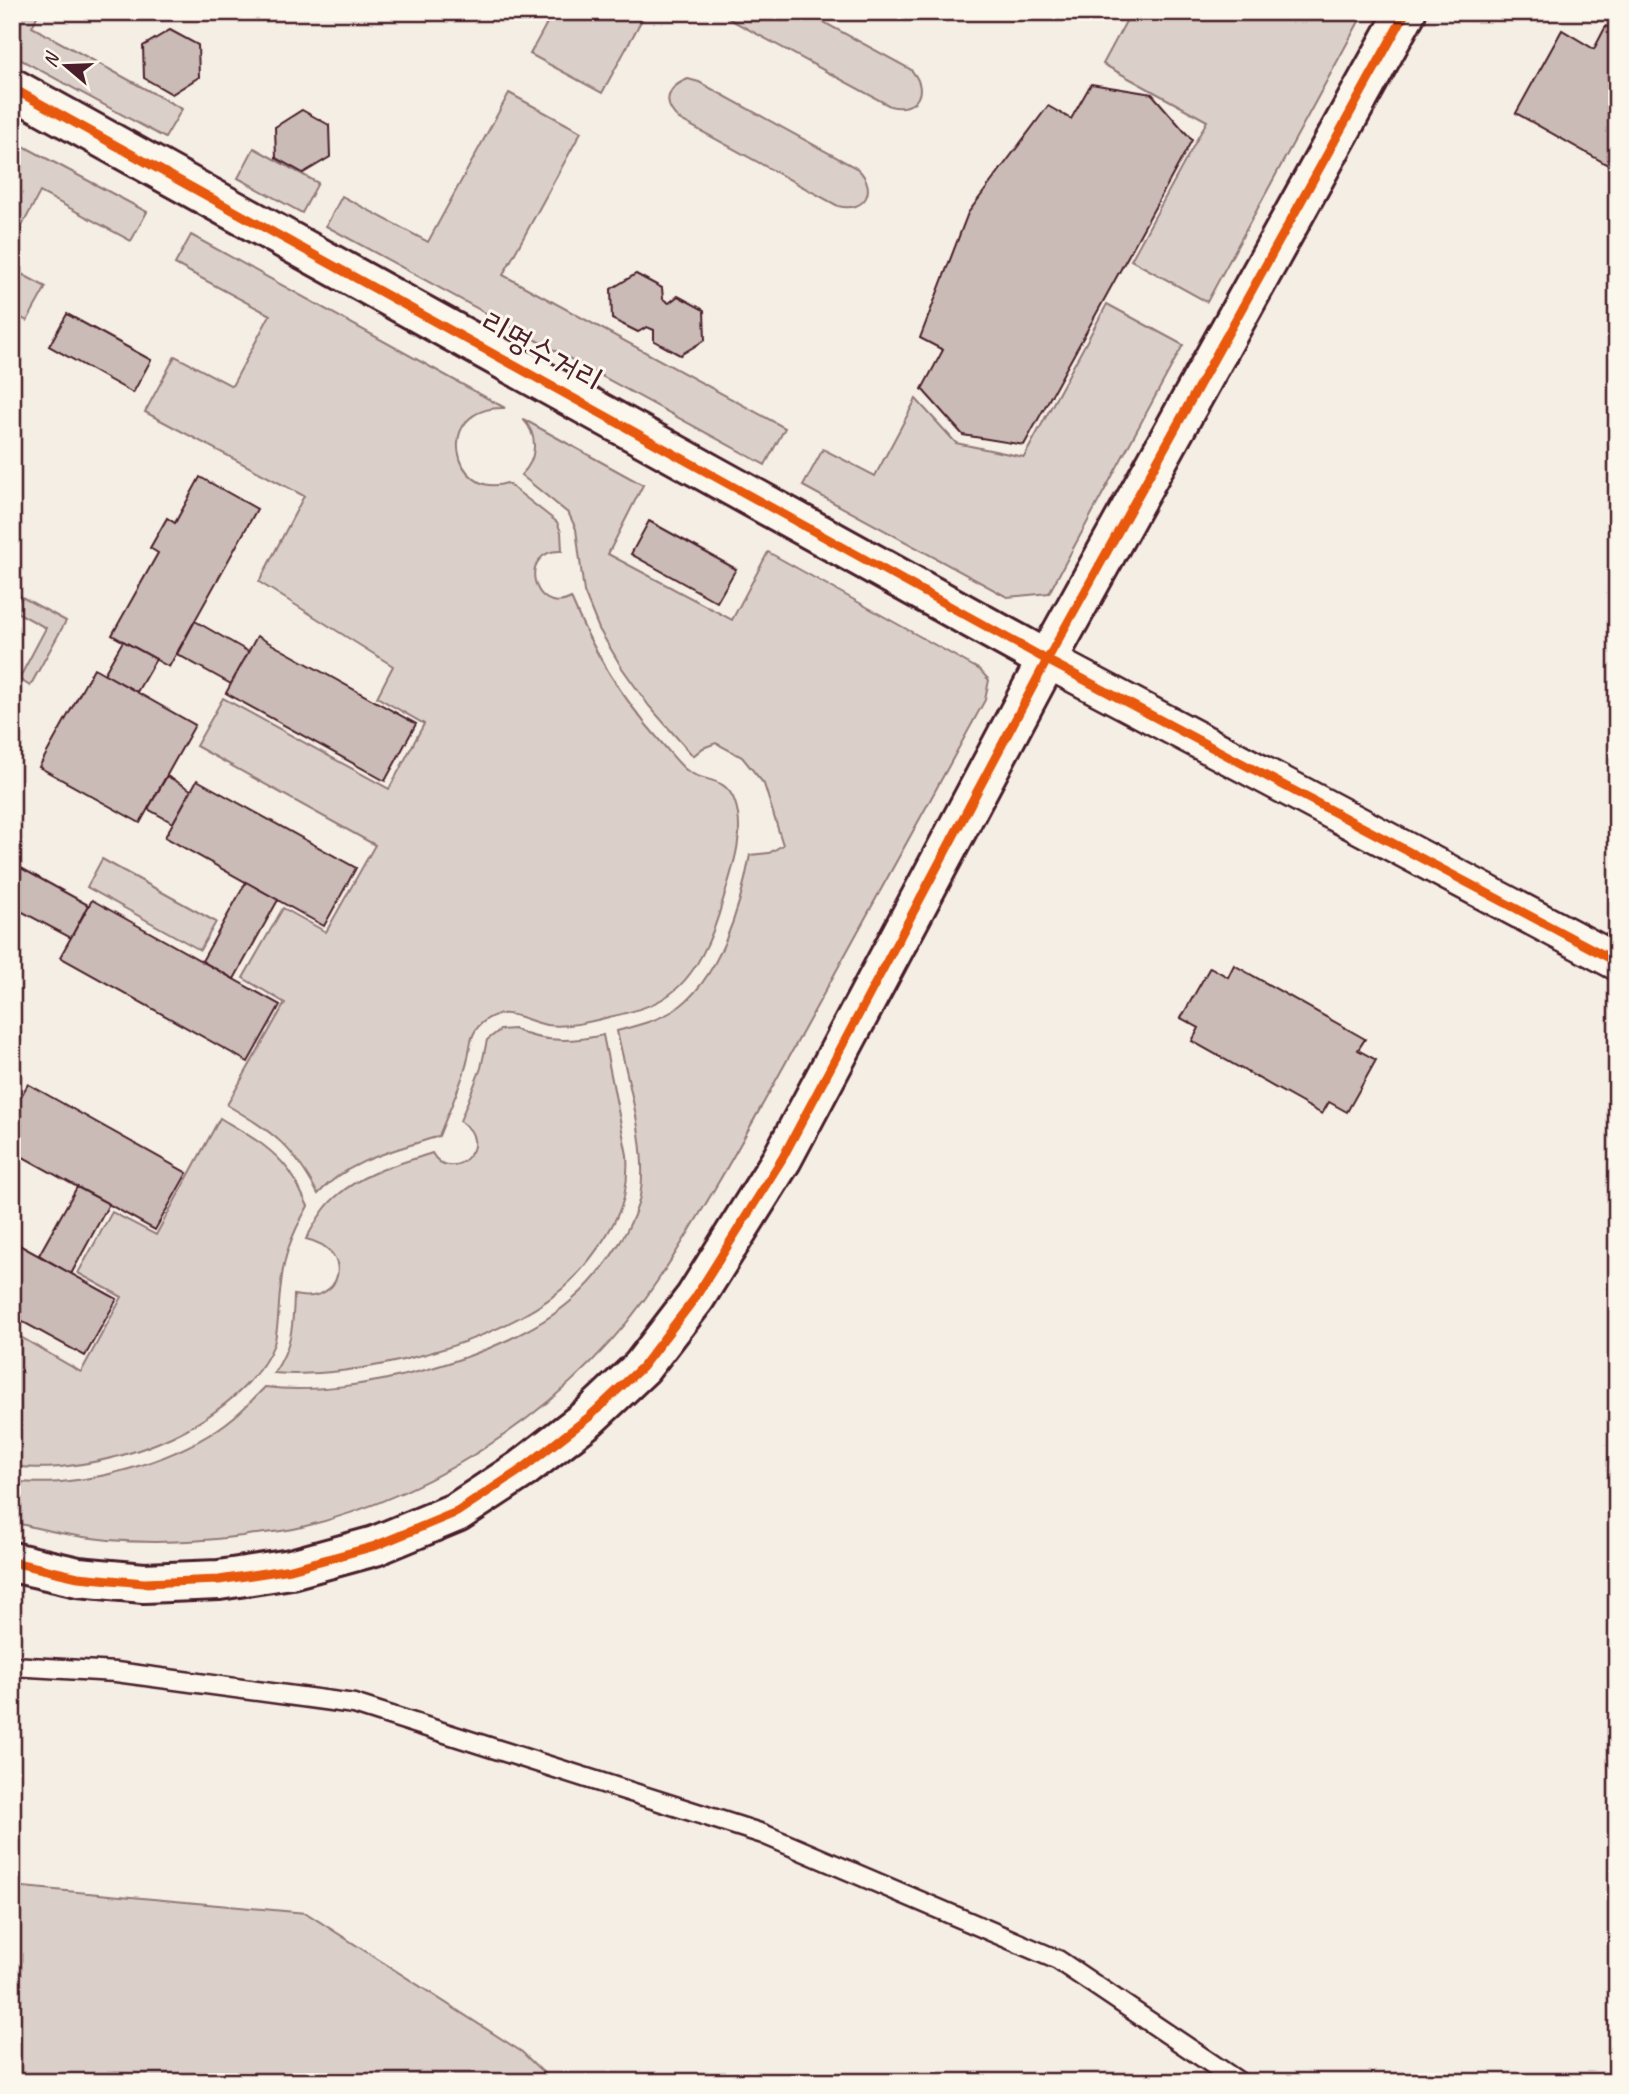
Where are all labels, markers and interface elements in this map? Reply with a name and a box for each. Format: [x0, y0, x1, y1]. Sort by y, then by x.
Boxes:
north arrow [32, 32, 102, 102]
text: N [38, 48, 65, 70]
street label: 리명수거리 [474, 300, 610, 402]

